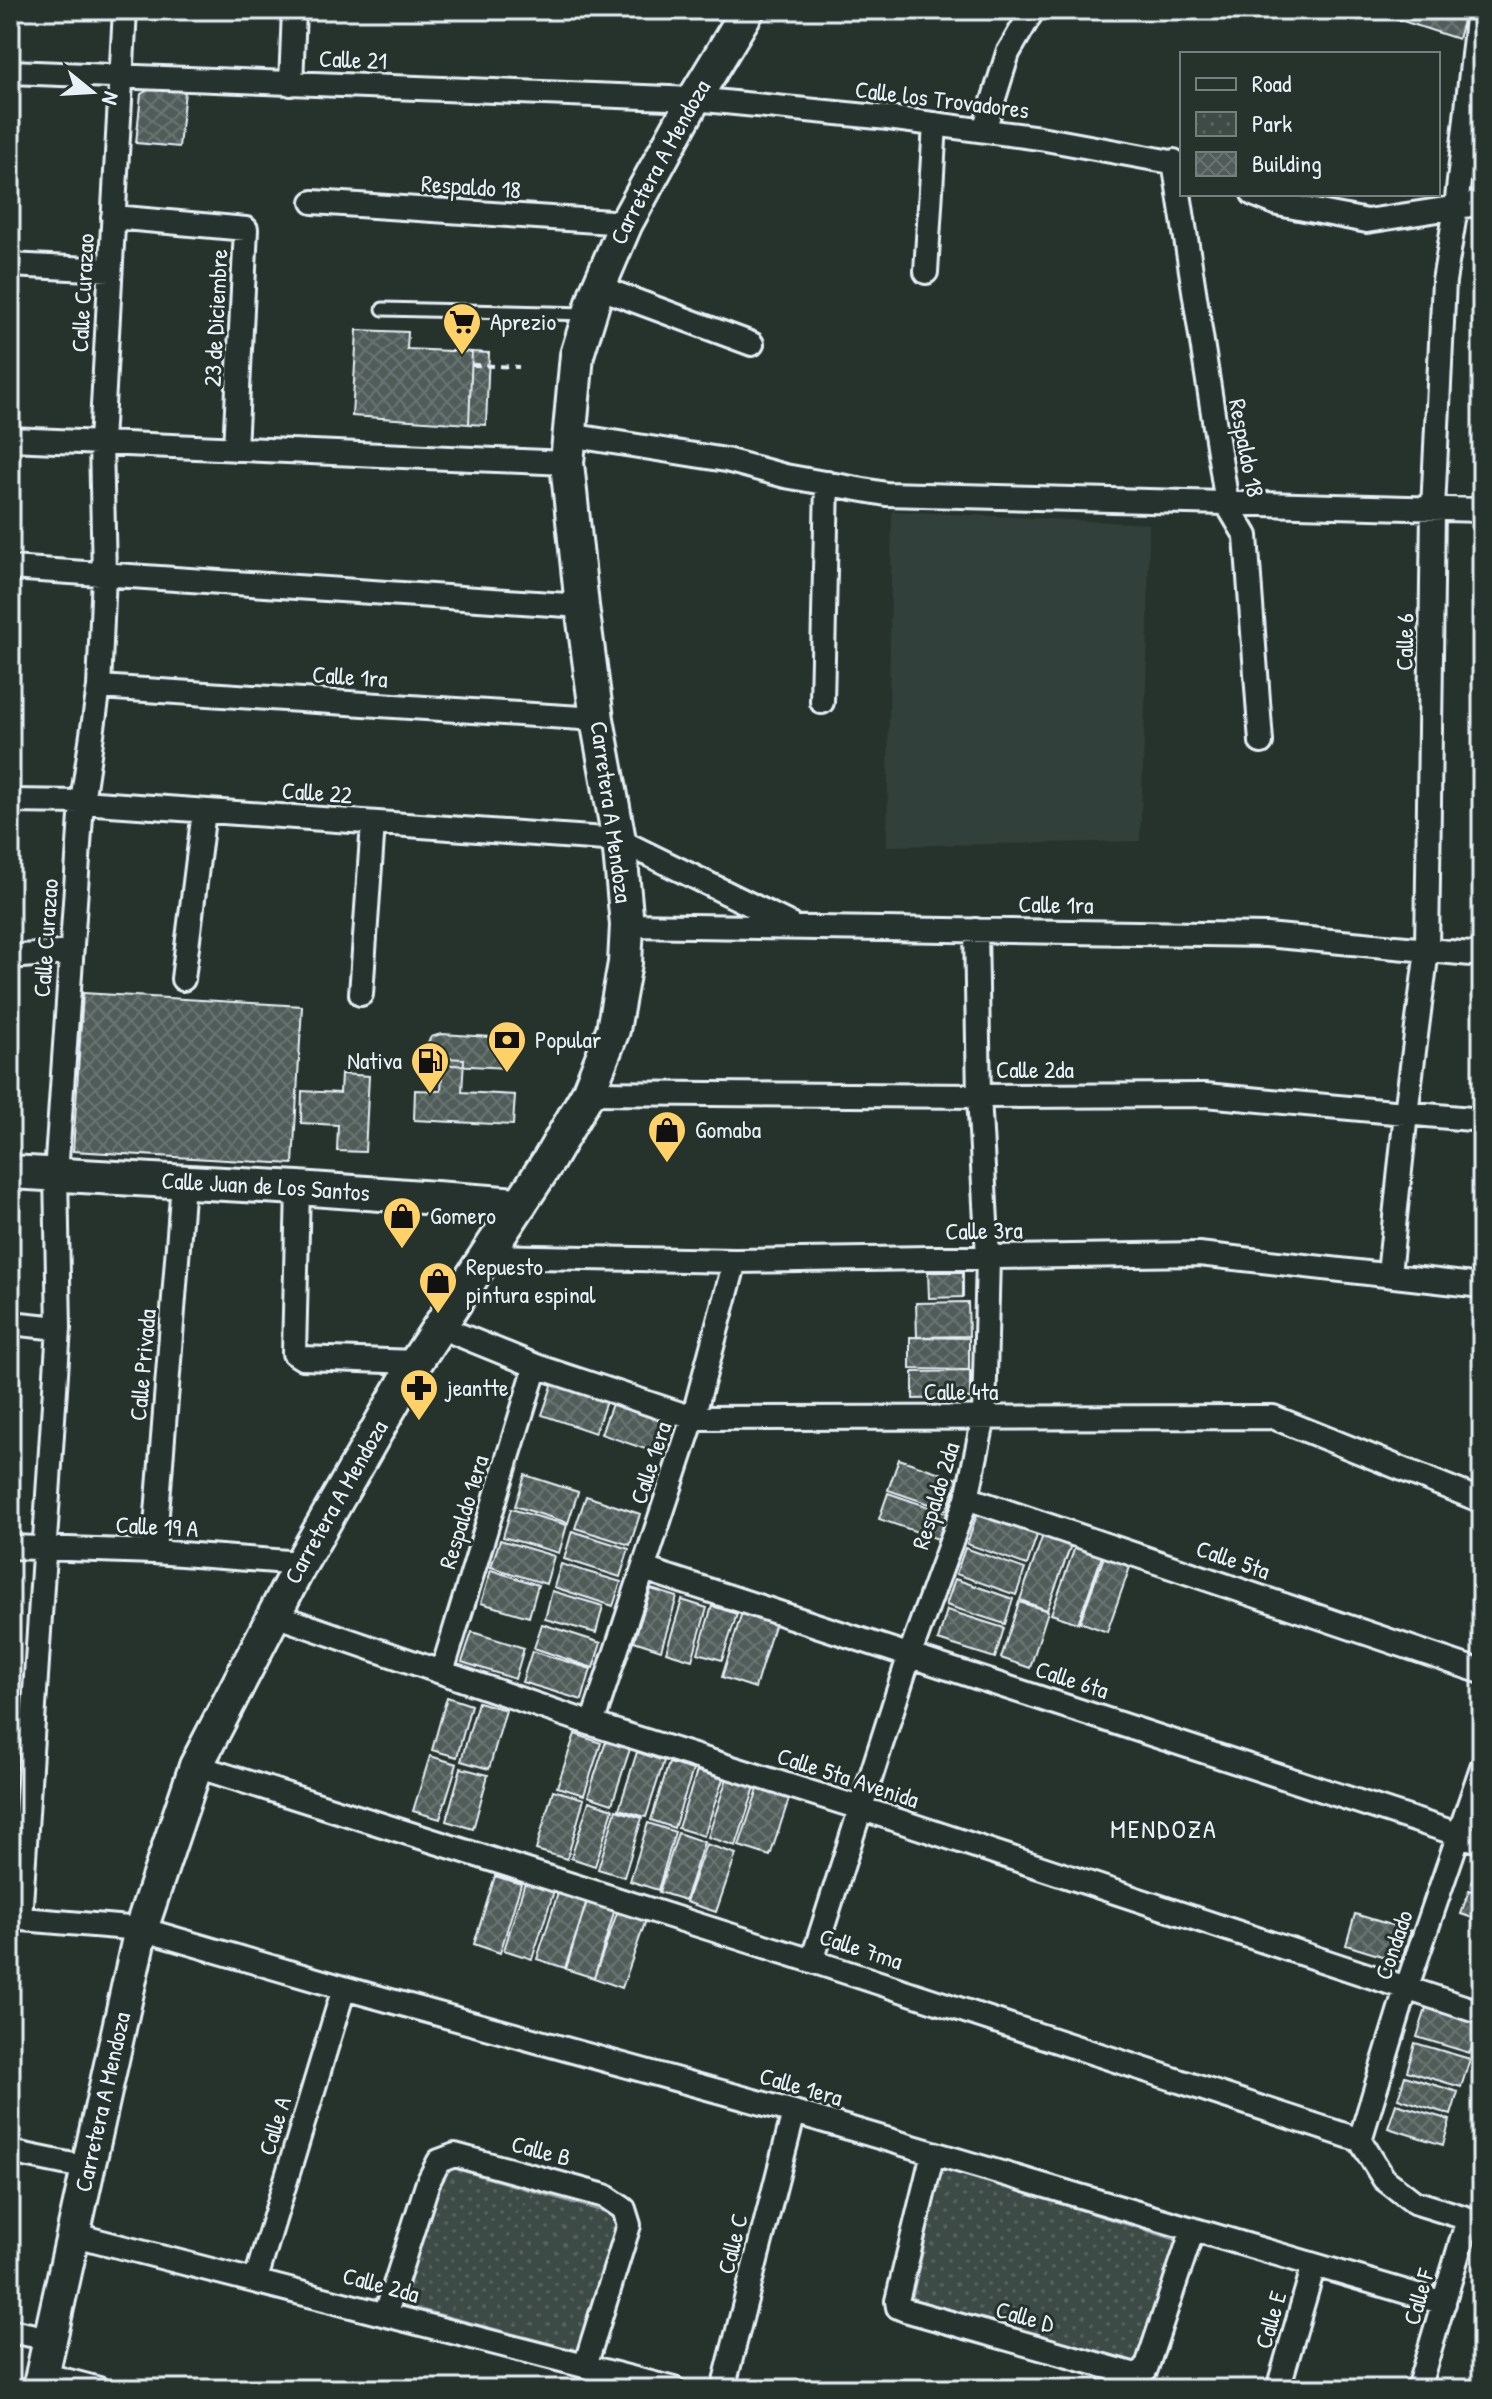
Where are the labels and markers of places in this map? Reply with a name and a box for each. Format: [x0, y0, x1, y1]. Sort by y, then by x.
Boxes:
supermarket icon: Aprezio [441, 301, 483, 356]
place label: Aprezio [490, 305, 556, 337]
bank icon: Popular [486, 1019, 528, 1074]
place label: Popular [535, 1023, 601, 1055]
fuel station icon: Nativa [409, 1040, 451, 1095]
place label: Nativa [347, 1044, 402, 1076]
shop icon: Gomaba [646, 1109, 688, 1164]
place label: Gomaba [695, 1113, 761, 1145]
shop icon: Gomero [381, 1195, 423, 1250]
place label: Gomero [430, 1199, 496, 1231]
place label: Repuesto pintura espinal [466, 1250, 596, 1310]
shop icon: Repuesto pintura espinal [417, 1260, 459, 1315]
pharmacy icon: jeantte [398, 1367, 440, 1422]
place label: jeantte [444, 1371, 509, 1403]

